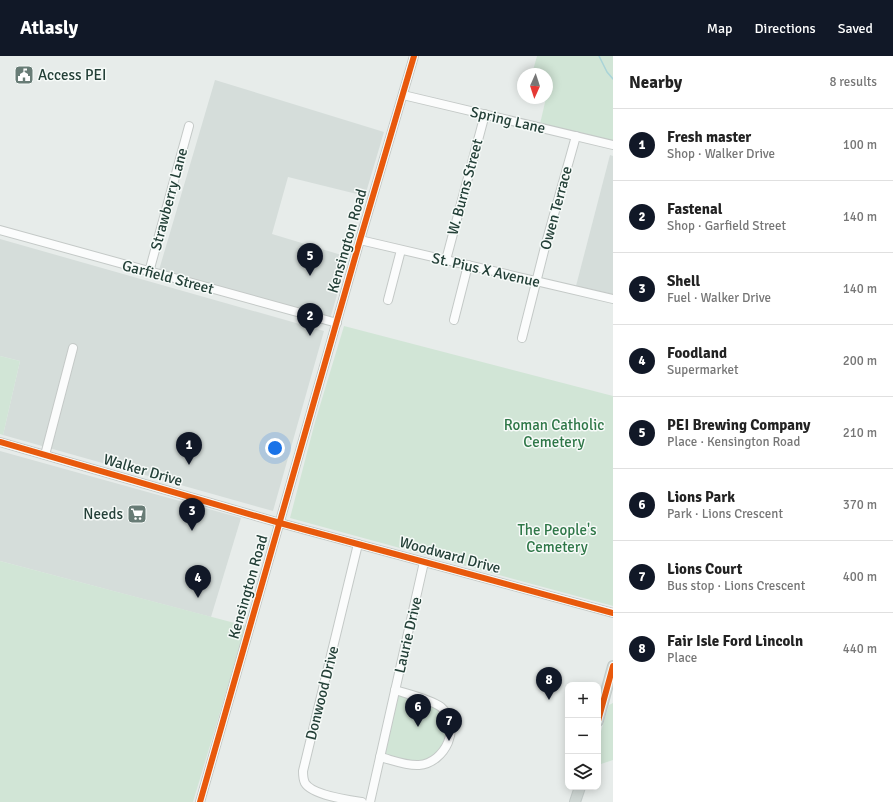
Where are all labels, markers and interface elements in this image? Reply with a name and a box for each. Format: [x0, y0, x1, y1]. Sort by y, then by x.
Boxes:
text: Atlasly [20, 16, 78, 40]
text: Map [707, 20, 733, 37]
text: Directions [755, 20, 816, 37]
text: Saved [838, 20, 873, 37]
public building icon: Access PEI [13, 64, 35, 86]
place label: Access PEI [38, 66, 106, 84]
north arrow [517, 68, 553, 104]
text: Nearby [629, 72, 682, 93]
text: 8 results [829, 74, 877, 90]
street label: Spring Lane [469, 103, 547, 137]
text: Fresh master [667, 128, 751, 146]
street label: W. Burns Street [443, 137, 487, 237]
text: 1 [638, 137, 646, 153]
text: 100 m [843, 137, 877, 153]
street label: Strawberry Lane [147, 146, 191, 252]
text: Shop · Walker Drive [667, 146, 775, 162]
street label: Owen Terrace [536, 164, 576, 252]
street label: Kensington Road [324, 187, 370, 295]
text: Fastenal [667, 200, 722, 218]
text: 2 [638, 209, 646, 225]
text: 140 m [843, 209, 877, 225]
text: Shop · Garfield Street [667, 218, 786, 234]
pin: 5 [297, 243, 323, 276]
street label: St. Pius X Avenue [430, 249, 542, 291]
street label: Garfield Street [120, 256, 216, 298]
text: Shell [667, 272, 700, 290]
text: 3 [638, 281, 646, 297]
text: 140 m [843, 281, 877, 297]
text: Fuel · Walker Drive [667, 290, 771, 306]
pin: 2 [297, 303, 323, 336]
text: Foodland [667, 344, 727, 362]
text: 4 [638, 353, 646, 369]
text: 200 m [843, 353, 877, 369]
text: Supermarket [667, 362, 739, 378]
park label: Roman Catholic Cemetery [504, 416, 604, 451]
text: PEI Brewing Company [667, 416, 811, 434]
text: 5 [638, 425, 646, 441]
text: 210 m [843, 425, 877, 441]
pin: 1 [176, 432, 202, 465]
text: Place · Kensington Road [667, 434, 800, 450]
your location [265, 438, 285, 458]
street label: Walker Drive [101, 450, 185, 490]
text: Lions Park [667, 488, 735, 506]
text: 6 [638, 497, 646, 513]
text: 370 m [843, 497, 877, 513]
pin: 3 [179, 498, 205, 531]
supermarket icon: Needs [126, 503, 148, 525]
place label: Needs [83, 505, 123, 523]
text: Park · Lions Crescent [667, 506, 783, 522]
park label: The People's Cemetery [517, 521, 597, 556]
street label: Kensington Road [225, 533, 271, 641]
street label: Woodward Drive [397, 533, 503, 577]
text: Lions Court [667, 560, 742, 578]
pin: 4 [185, 565, 211, 598]
text: 7 [638, 569, 646, 585]
text: 400 m [843, 569, 877, 585]
text: Bus stop · Lions Crescent [667, 578, 805, 594]
street label: Laurie Drive [390, 595, 426, 675]
text: Fair Isle Ford Lincoln [667, 632, 803, 650]
text: 8 [638, 641, 646, 657]
text: 440 m [843, 641, 877, 657]
street label: Donwood Drive [302, 644, 342, 742]
text: Place [667, 650, 697, 666]
pin: 8 [536, 667, 562, 700]
map controls [565, 682, 601, 790]
button: + [565, 682, 601, 718]
pin: 6 [405, 694, 431, 727]
pin: 7 [436, 708, 462, 741]
button: − [565, 718, 601, 754]
button: layers [565, 754, 601, 790]

